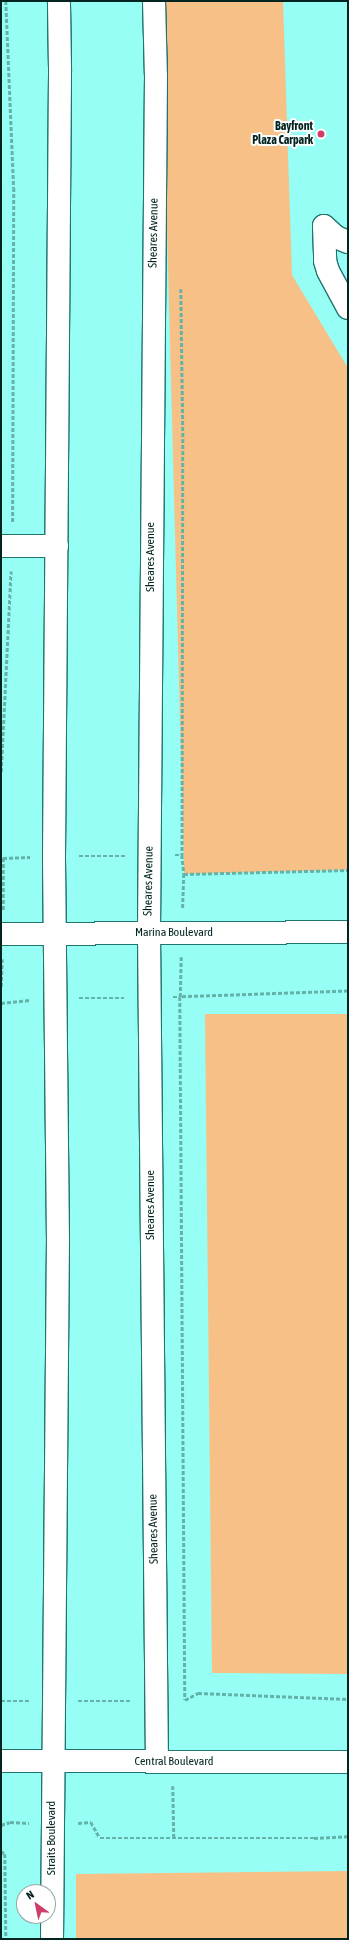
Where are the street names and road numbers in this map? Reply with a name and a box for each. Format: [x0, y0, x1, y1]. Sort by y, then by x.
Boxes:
street label: Sheares Avenue [146, 198, 162, 268]
street label: Sheares Avenue [144, 522, 158, 592]
street label: Sheares Avenue [141, 846, 157, 916]
street label: Marina Boulevard [135, 926, 213, 940]
street label: Sheares Avenue [144, 1170, 158, 1240]
street label: Sheares Avenue [146, 1494, 162, 1564]
street label: Central Boulevard [135, 1755, 213, 1769]
street label: Straits Boulevard [45, 1801, 59, 1875]

